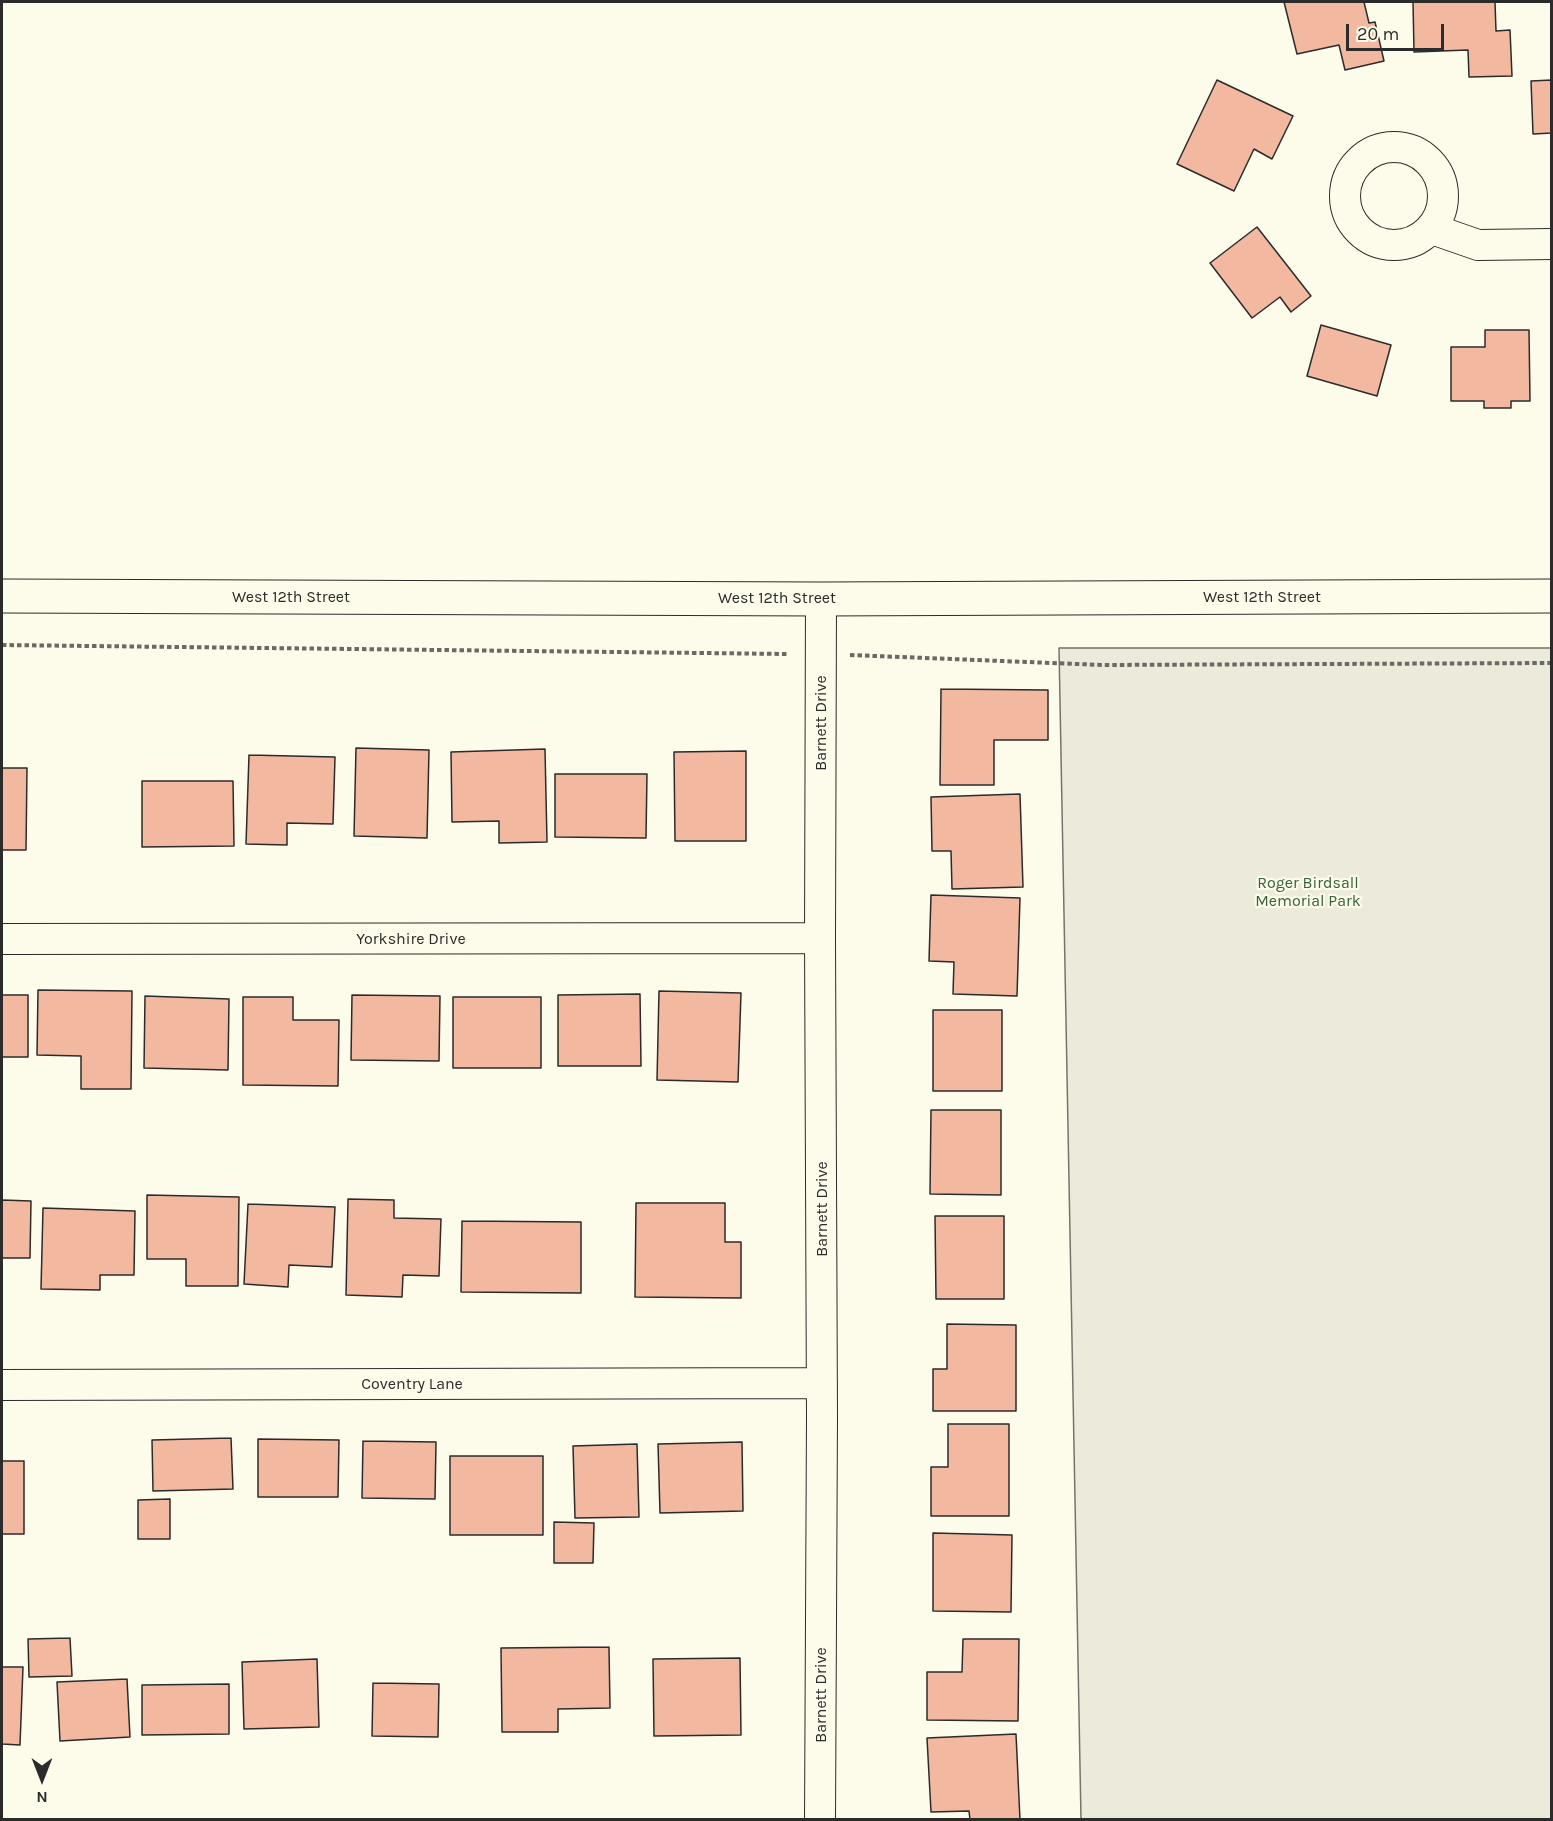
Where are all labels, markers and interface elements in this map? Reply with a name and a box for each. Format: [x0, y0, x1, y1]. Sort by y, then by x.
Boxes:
scale bar [1349, 12, 1446, 50]
text: 20 m [1357, 23, 1399, 45]
street label: West 12th Street [232, 587, 350, 607]
street label: West 12th Street [1203, 587, 1321, 607]
street label: West 12th Street [718, 588, 836, 608]
street label: Barnett Drive [811, 675, 831, 771]
park label: Roger Birdsall Memorial Park [1255, 873, 1361, 911]
street label: Yorkshire Drive [356, 929, 466, 949]
street label: Barnett Drive [812, 1161, 832, 1257]
street label: Coventry Lane [361, 1374, 463, 1394]
street label: Barnett Drive [811, 1647, 831, 1743]
north arrow [12, 1749, 72, 1809]
text: N [36, 1788, 48, 1807]

